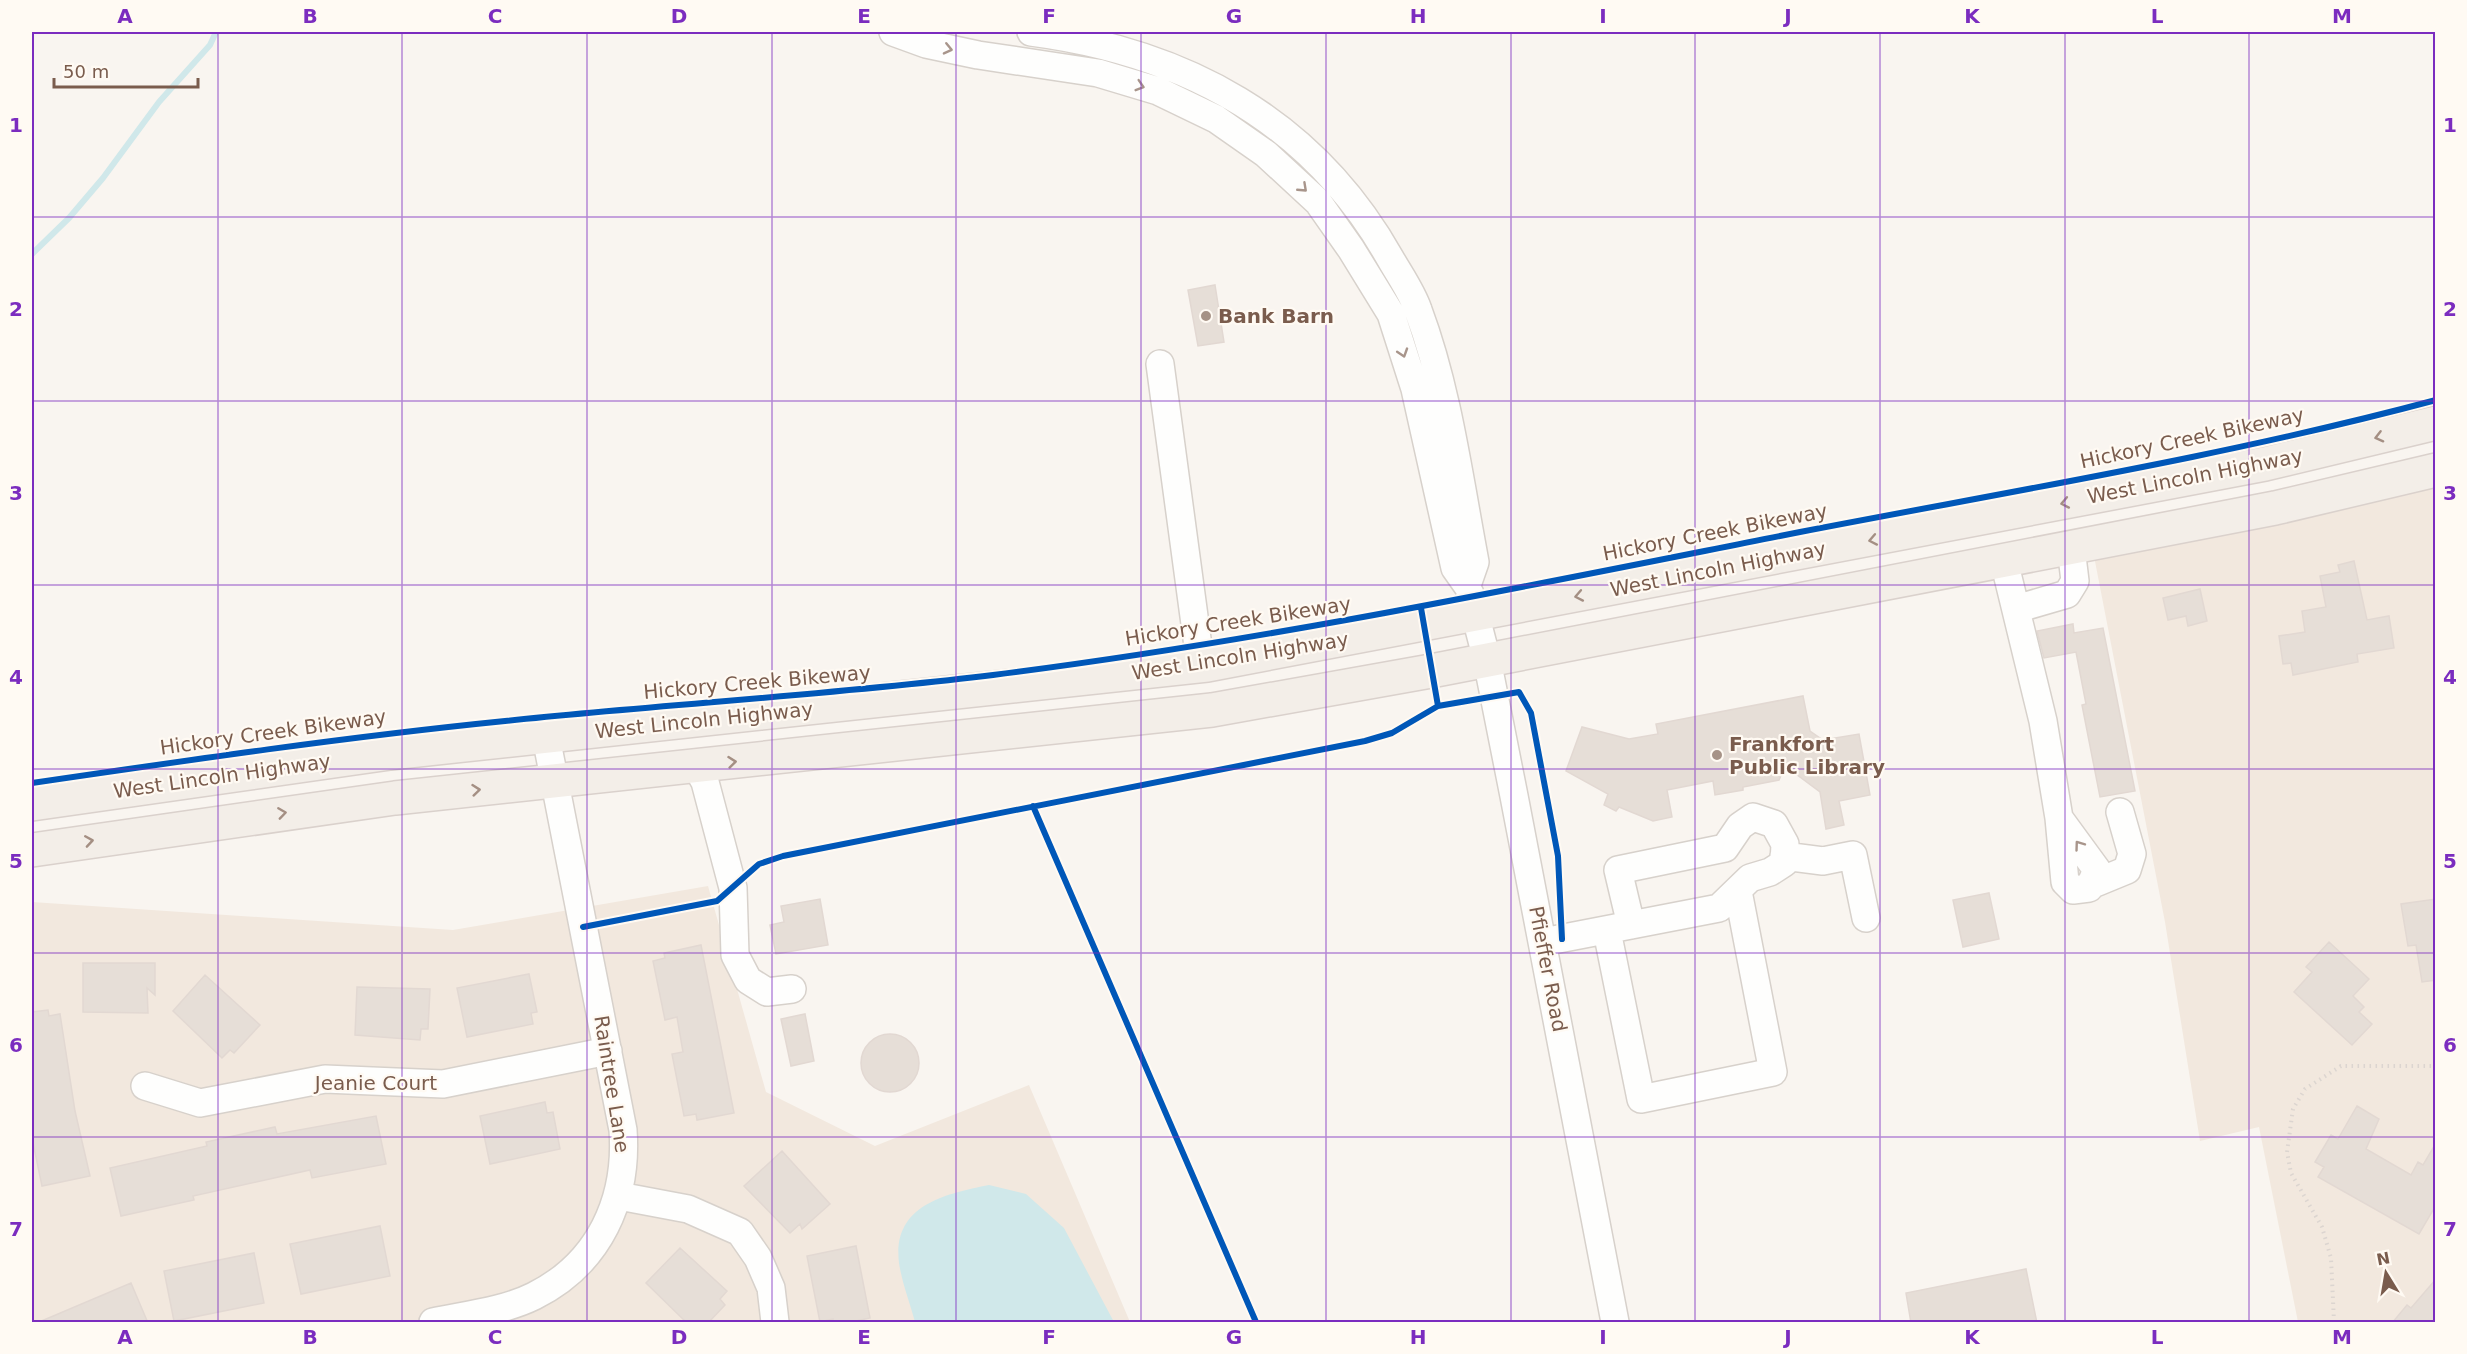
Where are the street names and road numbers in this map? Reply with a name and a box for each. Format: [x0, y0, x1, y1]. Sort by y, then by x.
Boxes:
street label: Hickory Creek Bikeway [2078, 402, 2306, 473]
street label: West Lincoln Highway [2085, 443, 2305, 509]
street label: Hickory Creek Bikeway [1601, 498, 1830, 566]
street label: West Lincoln Highway [1608, 536, 1828, 602]
street label: Hickory Creek Bikeway [1123, 591, 1353, 651]
street label: West Lincoln Highway [1130, 627, 1350, 685]
street label: Hickory Creek Bikeway [642, 660, 872, 704]
street label: West Lincoln Highway [594, 697, 814, 743]
street label: Hickory Creek Bikeway [158, 704, 388, 760]
street label: West Lincoln Highway [112, 749, 332, 803]
street label: Pfieffer Road [1524, 904, 1572, 1034]
street label: Raintree Lane [589, 1014, 635, 1154]
street label: Jeanie Court [313, 1071, 437, 1095]

